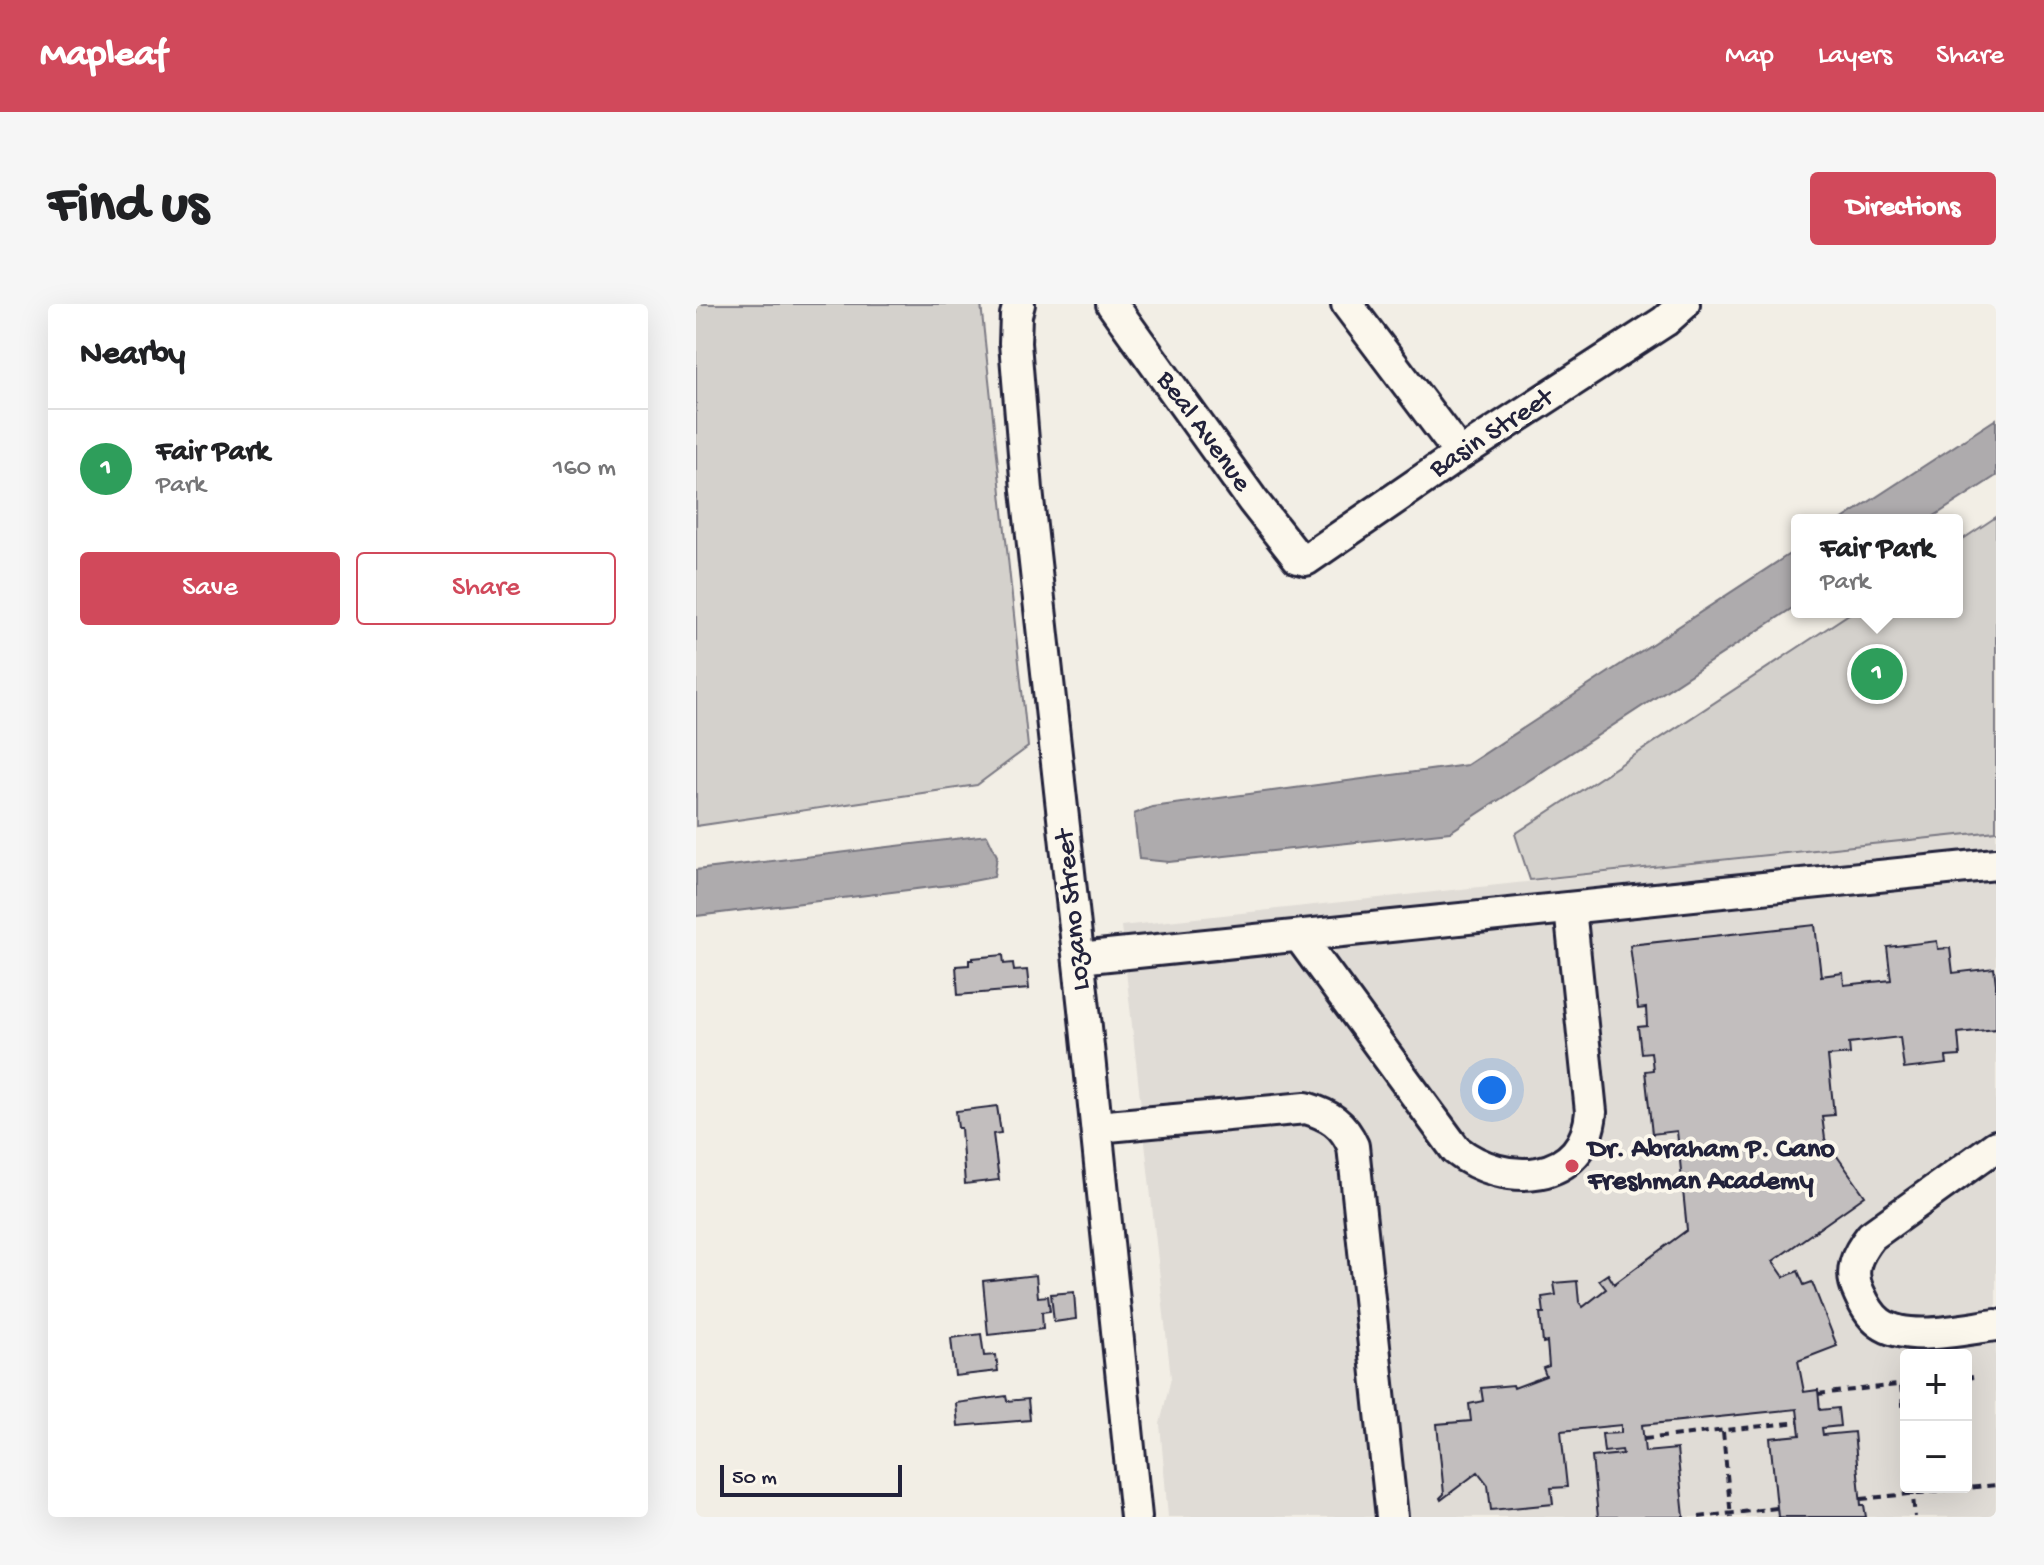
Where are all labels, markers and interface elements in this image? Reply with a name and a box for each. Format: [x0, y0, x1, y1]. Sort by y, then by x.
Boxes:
text: Mapleaf [40, 34, 167, 78]
text: Map [1725, 40, 1774, 73]
text: Layers [1818, 40, 1892, 73]
text: Share [1936, 40, 2004, 73]
button: Directions [1810, 172, 1996, 245]
text: Find us [48, 175, 208, 241]
text: Nearby [80, 336, 185, 376]
street label: Beal Avenue [1148, 364, 1258, 499]
street label: Basin Street [1423, 380, 1562, 487]
text: Fair Park [156, 436, 269, 471]
text: 1 [101, 454, 111, 485]
text: 160 m [553, 454, 616, 485]
text: Park [156, 471, 206, 502]
popup [1791, 514, 1963, 618]
text: Fair Park [1820, 533, 1934, 568]
button: Save [80, 552, 340, 625]
button: Share [356, 552, 616, 625]
text: Park [1820, 568, 1870, 599]
pin: 1 [1851, 644, 1903, 704]
street label: Lozano Street [1049, 825, 1099, 992]
your location [1472, 1070, 1512, 1110]
place label: Dr. Abraham P. Cano Freshman Academy [1585, 1134, 1835, 1199]
marker: Dr. Abraham P. Cano Freshman Academy [1563, 1157, 1581, 1175]
map controls [1900, 1349, 1972, 1493]
button: + [1900, 1349, 1972, 1421]
button: − [1900, 1421, 1972, 1493]
scale bar [720, 1461, 902, 1497]
text: 50 m [732, 1466, 777, 1492]

